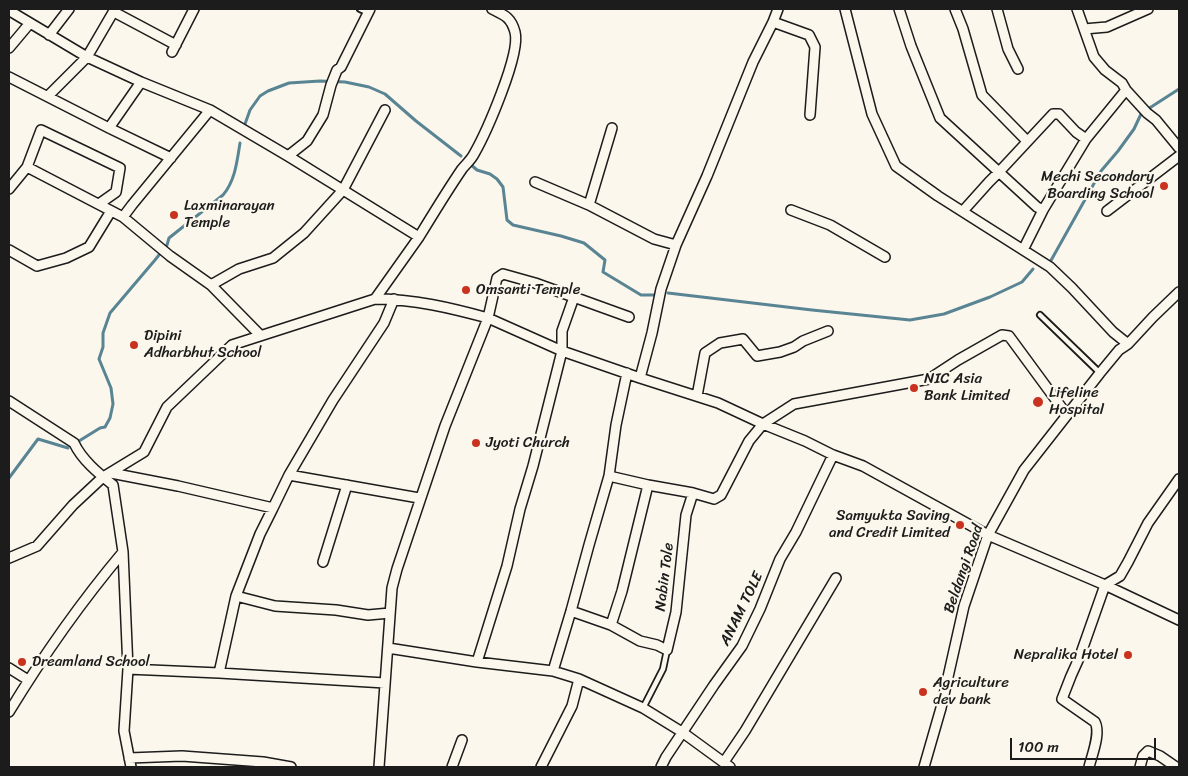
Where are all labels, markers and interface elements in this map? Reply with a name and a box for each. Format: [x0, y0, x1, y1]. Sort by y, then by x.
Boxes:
place label: Mechi Secondary Boarding School [1041, 168, 1154, 203]
marker: Mechi Secondary Boarding School [1158, 180, 1170, 192]
place label: Laxminarayan Temple [184, 197, 275, 232]
marker: Laxminarayan Temple [168, 209, 180, 221]
place label: Omsanti Temple [476, 281, 581, 299]
marker: Omsanti Temple [460, 284, 472, 296]
place label: Dipini Adharbhut School [144, 327, 262, 362]
marker: Dipini Adharbhut School [128, 339, 140, 351]
place label: NIC Asia Bank Limited [924, 370, 1009, 405]
marker: NIC Asia Bank Limited [908, 382, 920, 394]
place label: Lifeline Hospital [1049, 384, 1104, 419]
marker: Lifeline Hospital [1031, 395, 1045, 409]
place label: Jyoti Church [486, 434, 570, 452]
marker: Jyoti Church [470, 437, 482, 449]
place label: Samyukta Saving and Credit Limited [829, 507, 950, 542]
marker: Samyukta Saving and Credit Limited [954, 519, 966, 531]
street label: Beldangi Road [940, 522, 988, 616]
street label: Nabin Tole [652, 542, 678, 612]
street label: ANAM TOLE [716, 569, 768, 649]
place label: Nepralika Hotel [1014, 646, 1118, 664]
marker: Nepralika Hotel [1122, 649, 1134, 661]
place label: Dreamland School [32, 653, 150, 671]
marker: Dreamland School [16, 656, 28, 668]
place label: Agriculture dev bank [933, 674, 1009, 709]
marker: Agriculture dev bank [917, 686, 929, 698]
scale bar [1013, 728, 1159, 760]
text: 100 m [1018, 734, 1059, 760]

